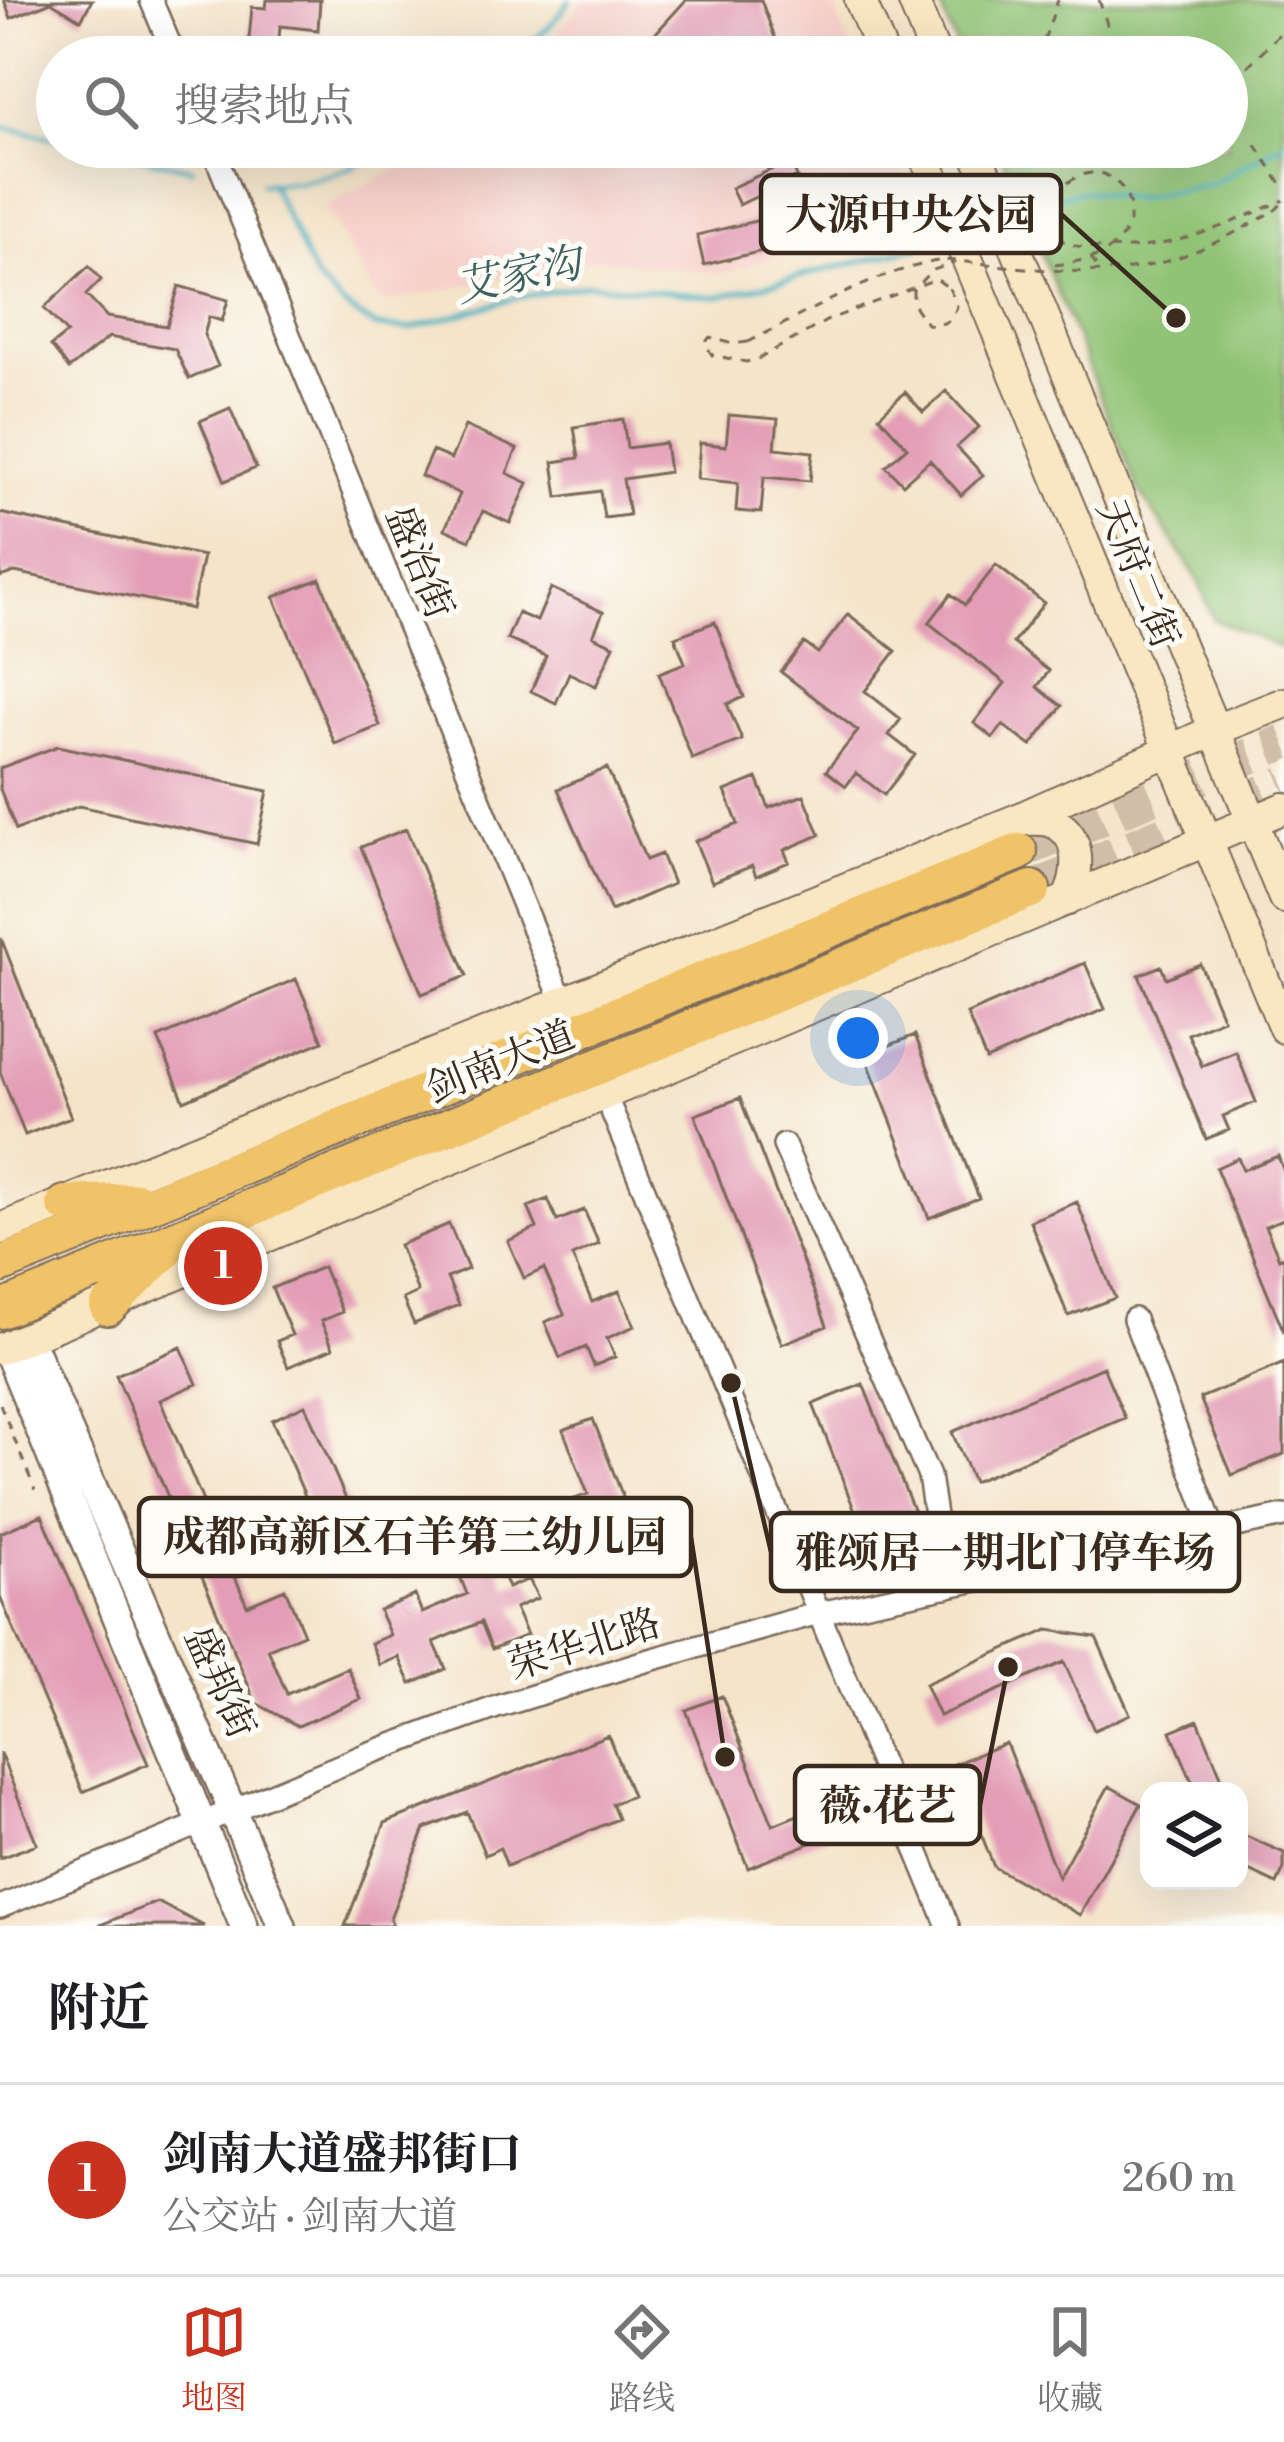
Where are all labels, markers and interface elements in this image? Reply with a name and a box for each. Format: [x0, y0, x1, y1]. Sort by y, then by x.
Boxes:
search box [36, 36, 1248, 168]
icon: search [78, 69, 144, 135]
text: 搜索地点 [174, 79, 354, 136]
callout: 大源中央公园 [761, 175, 1061, 253]
text: 大源中央公园 [785, 190, 1037, 243]
water label: 艾家沟 [451, 236, 592, 315]
street label: 天府二街 [1085, 492, 1189, 655]
street label: 盛治街 [374, 500, 463, 626]
your location [828, 1008, 888, 1068]
street label: 剑南大道 [419, 1011, 582, 1115]
pin: 1 [184, 1221, 262, 1311]
callout: 成都高新区石羊第三幼儿园 [139, 1498, 691, 1576]
text: 成都高新区石羊第三幼儿园 [163, 1512, 667, 1565]
callout: 雅颂居一期北门停车场 [771, 1513, 1239, 1591]
text: 雅颂居一期北门停车场 [795, 1528, 1215, 1581]
street label: 荣华北路 [503, 1599, 666, 1692]
street label: 盛邦街 [173, 1620, 265, 1746]
callout: 薇·花艺 [795, 1766, 980, 1844]
text: 薇·花艺 [819, 1781, 957, 1834]
map controls [1140, 1782, 1248, 1890]
button: layers [1140, 1782, 1248, 1890]
text: 附近 [48, 1978, 150, 2042]
text: 剑南大道盛邦街口 [162, 2127, 522, 2184]
text: 1 [78, 2155, 96, 2204]
text: 260 m [1122, 2155, 1236, 2204]
text: 公交站 · 剑南大道 [162, 2193, 458, 2242]
tab: 地图 [181, 2299, 247, 2420]
tab: 路线 [609, 2299, 675, 2420]
tab: 收藏 [1037, 2299, 1103, 2420]

